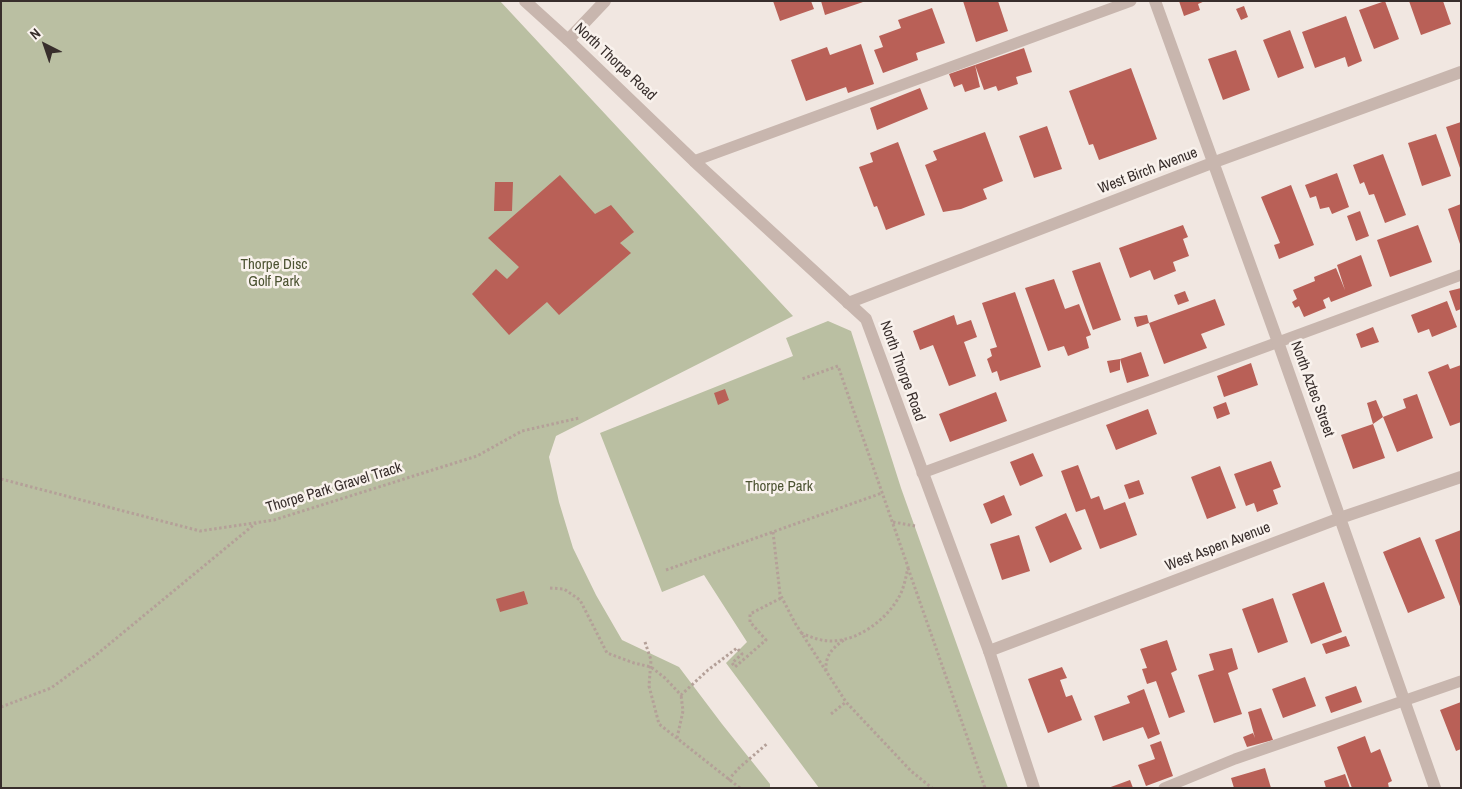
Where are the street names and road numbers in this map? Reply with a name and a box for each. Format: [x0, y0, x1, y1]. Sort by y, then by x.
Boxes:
street label: North Thorpe Road [570, 20, 660, 104]
street label: West Birch Avenue [1096, 144, 1200, 198]
street label: North Thorpe Road [876, 318, 928, 424]
street label: North Aztec Street [1286, 339, 1338, 439]
street label: Thorpe Park Gravel Track [264, 459, 404, 517]
street label: West Aspen Avenue [1163, 519, 1273, 575]

